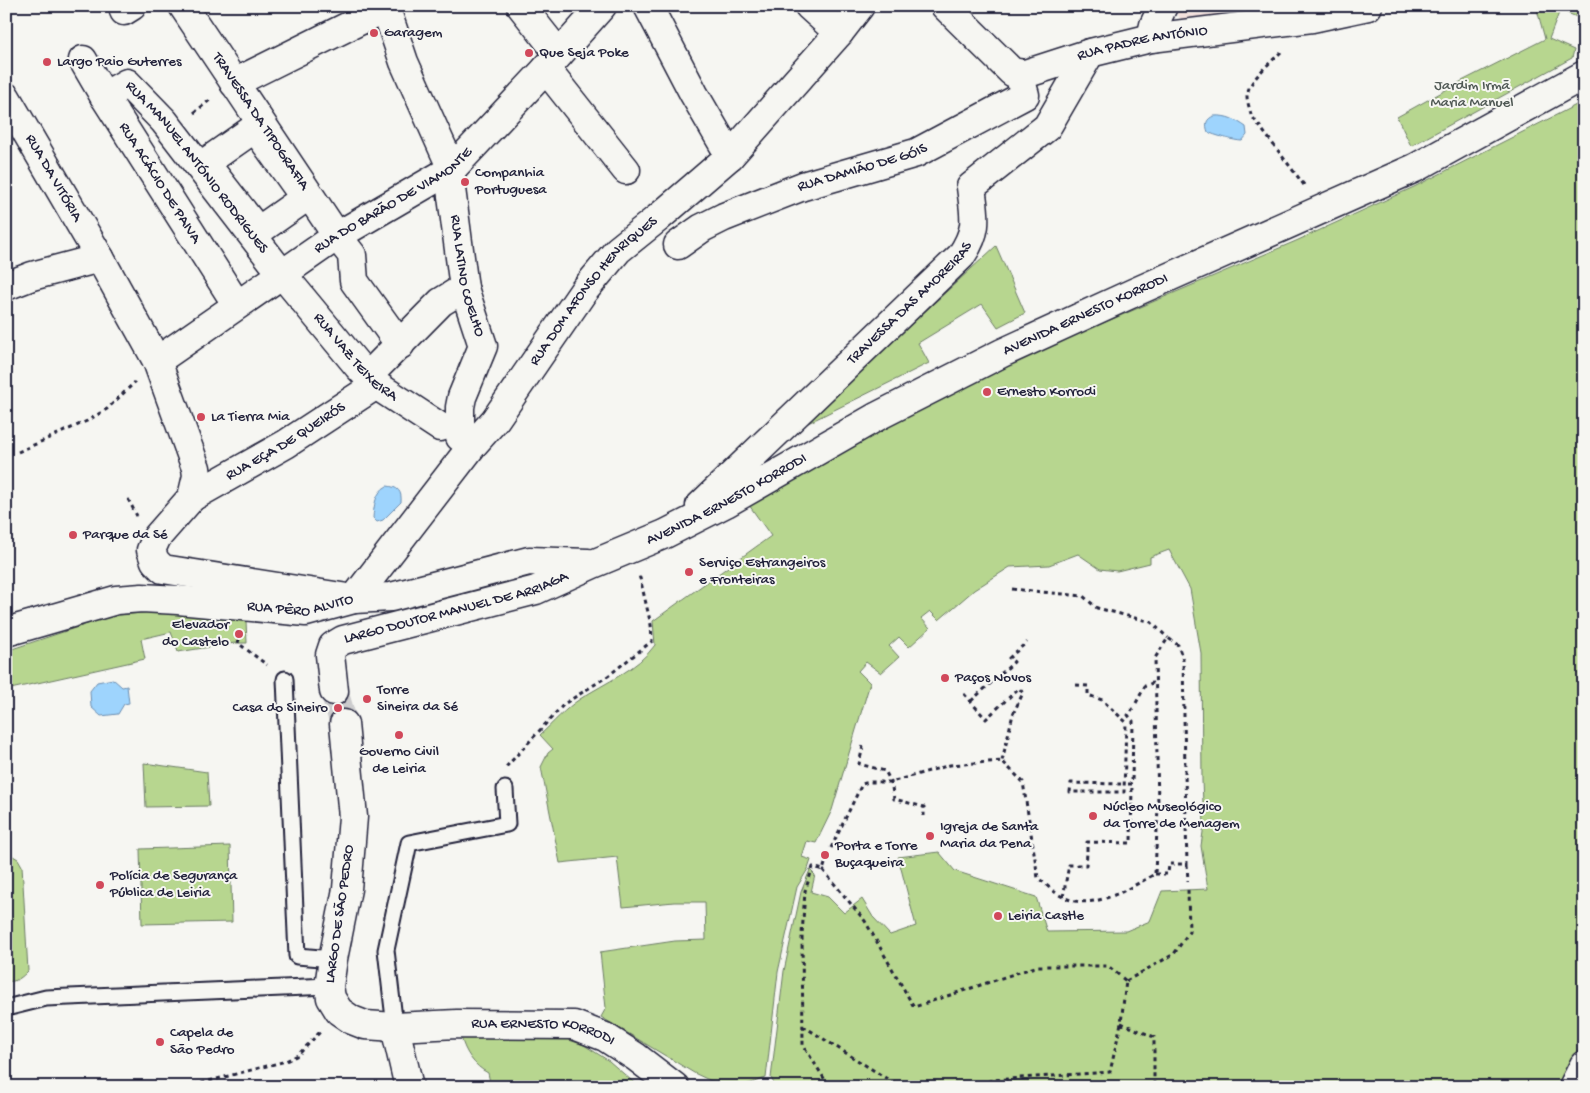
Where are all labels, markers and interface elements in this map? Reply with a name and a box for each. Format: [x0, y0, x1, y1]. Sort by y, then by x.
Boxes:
street label: RUA PADRE ANTÓNIO [1075, 22, 1209, 65]
place label: Garagem [384, 24, 443, 42]
marker: Garagem [368, 27, 380, 39]
place label: Que Seja Poke [539, 44, 629, 62]
marker: Que Seja Poke [523, 47, 535, 59]
street label: TRAVESSA DA TIPOGRAFIA [207, 48, 313, 195]
place label: Largo Paio Guterres [57, 53, 182, 71]
marker: Largo Paio Guterres [41, 56, 53, 68]
street label: RUA MANUEL ANTÓNIO RODRIGUES [121, 77, 272, 257]
park label: Jardim Irmã Maria Manuel [1430, 77, 1514, 112]
street label: RUA ACÁCIO DE PAIVA [114, 119, 205, 248]
street label: RUA DA VITÓRIA [21, 131, 87, 226]
street label: RUA DAMIÃO DE GÓIS [795, 139, 931, 196]
street label: RUA DO BARÃO DE VIAMONTE [311, 143, 477, 258]
place label: Companhia Portuguesa [474, 164, 547, 199]
marker: Companhia Portuguesa [459, 176, 471, 188]
street label: RUA DOM AFONSO HENRIQUES [526, 213, 662, 369]
street label: RUA LATINO COELHO [445, 214, 488, 339]
street label: TRAVESSA DAS AMOREIRAS [843, 239, 977, 370]
street label: AVENIDA ERNESTO KORRODI [1000, 270, 1171, 360]
street label: RUA VAZ TEIXEIRA [309, 309, 402, 406]
place label: Ernesto Korrodi [997, 383, 1096, 401]
marker: Ernesto Korrodi [981, 386, 993, 398]
street label: RUA EÇA DE QUEIRÓS [223, 398, 349, 485]
place label: La Tierra Mia [211, 408, 290, 426]
marker: La Tierra Mia [195, 411, 207, 423]
street label: AVENIDA ERNESTO KORRODI [644, 450, 810, 550]
place label: Parque da Sé [82, 526, 168, 544]
marker: Parque da Sé [67, 529, 79, 541]
place label: Serviço Estrangeiros e Fronteiras [699, 554, 826, 589]
marker: Serviço Estrangeiros e Fronteiras [683, 566, 695, 578]
street label: LARGO DOUTOR MANUEL DE ARRIAGA [342, 567, 572, 648]
street label: RUA PÊRO ALVITO [246, 591, 355, 621]
place label: Elevador do Castelo [162, 616, 231, 651]
marker: Elevador do Castelo [233, 628, 245, 640]
place label: Paços Novos [954, 669, 1032, 687]
marker: Paços Novos [939, 672, 951, 684]
place label: Torre Sineira da Sé [376, 681, 458, 716]
marker: Torre Sineira da Sé [361, 693, 373, 705]
place label: Casa do Sineiro [233, 699, 328, 717]
marker: Casa do Sineiro [332, 702, 344, 714]
marker: Governo Civil de Leiria [393, 729, 405, 741]
place label: Governo Civil de Leiria [359, 743, 439, 778]
place label: Núcleo Museológico da Torre de Menagem [1103, 798, 1240, 833]
marker: Núcleo Museológico da Torre de Menagem [1087, 810, 1099, 822]
place label: Igreja de Santa Maria da Pena [940, 818, 1039, 853]
marker: Igreja de Santa Maria da Pena [924, 830, 936, 842]
place label: Porta e Torre Buçaqueira [834, 837, 918, 872]
street label: LARGO DE SÃO PEDRO [321, 844, 359, 984]
marker: Porta e Torre Buçaqueira [819, 849, 831, 861]
place label: Polícia de Segurança Pública de Leiria [109, 867, 238, 902]
marker: Polícia de Segurança Pública de Leiria [94, 879, 106, 891]
place label: Leiria Castle [1008, 907, 1084, 925]
marker: Leiria Castle [992, 910, 1004, 922]
street label: RUA ERNESTO KORRODI [471, 1015, 618, 1050]
place label: Capela de São Pedro [170, 1024, 235, 1059]
marker: Capela de São Pedro [154, 1036, 166, 1048]

